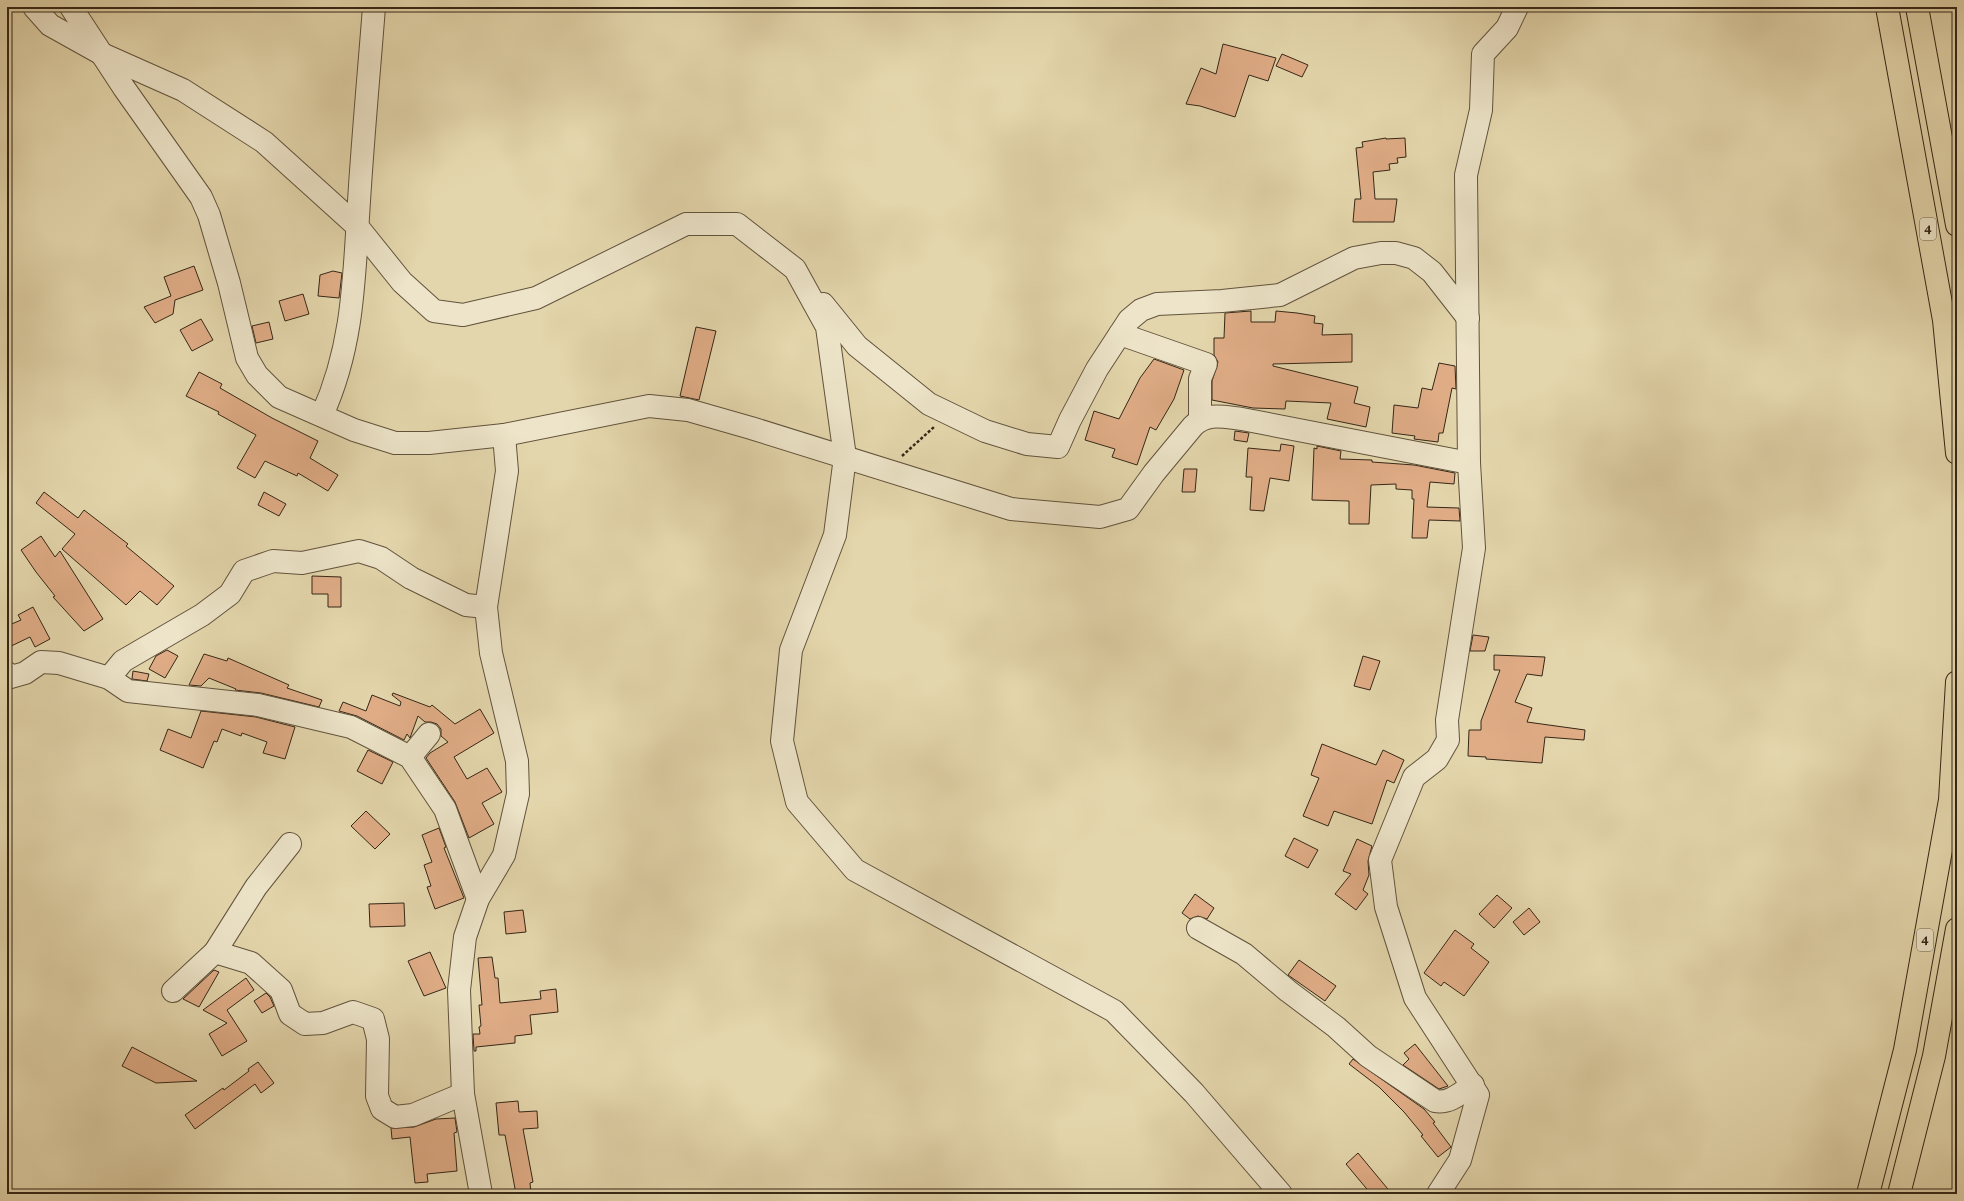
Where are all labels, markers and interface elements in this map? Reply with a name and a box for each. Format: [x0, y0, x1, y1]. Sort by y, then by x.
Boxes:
road number: 4 [1920, 218, 1936, 240]
road number: 4 [1917, 929, 1933, 951]

